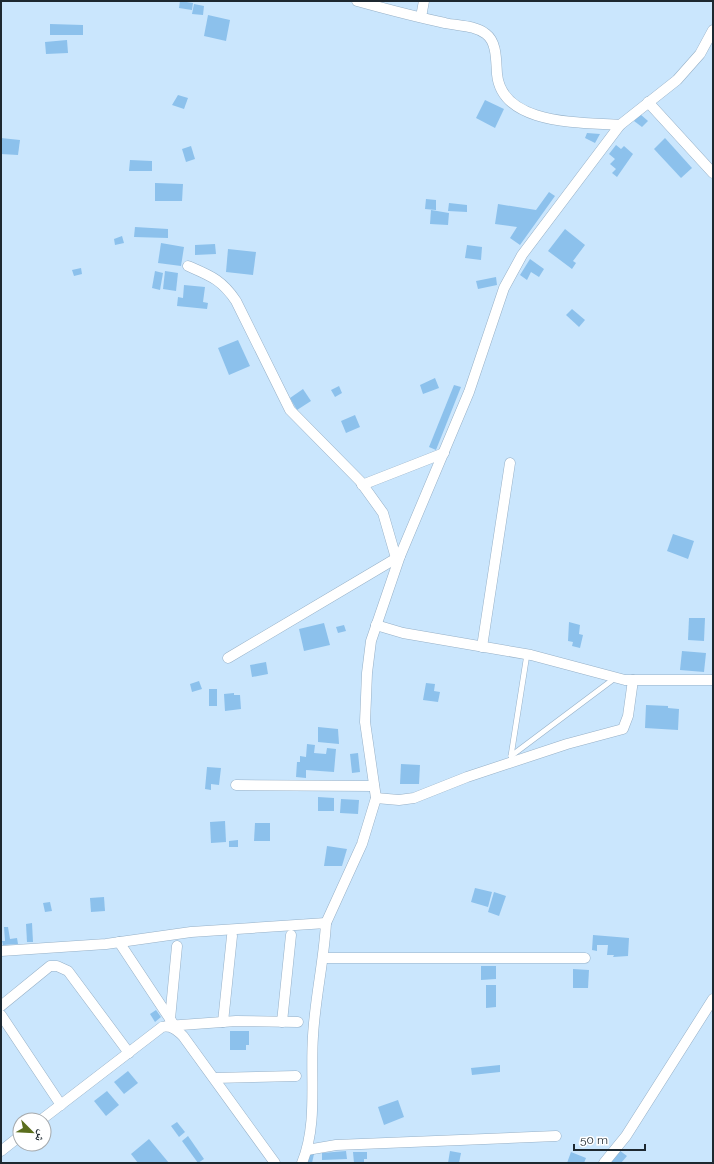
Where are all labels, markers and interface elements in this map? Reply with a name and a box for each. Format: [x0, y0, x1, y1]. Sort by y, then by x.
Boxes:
north arrow [12, 1112, 52, 1152]
scale bar [574, 1126, 645, 1152]
text: ش [31, 1127, 49, 1144]
text: 50 m [580, 1133, 608, 1147]

